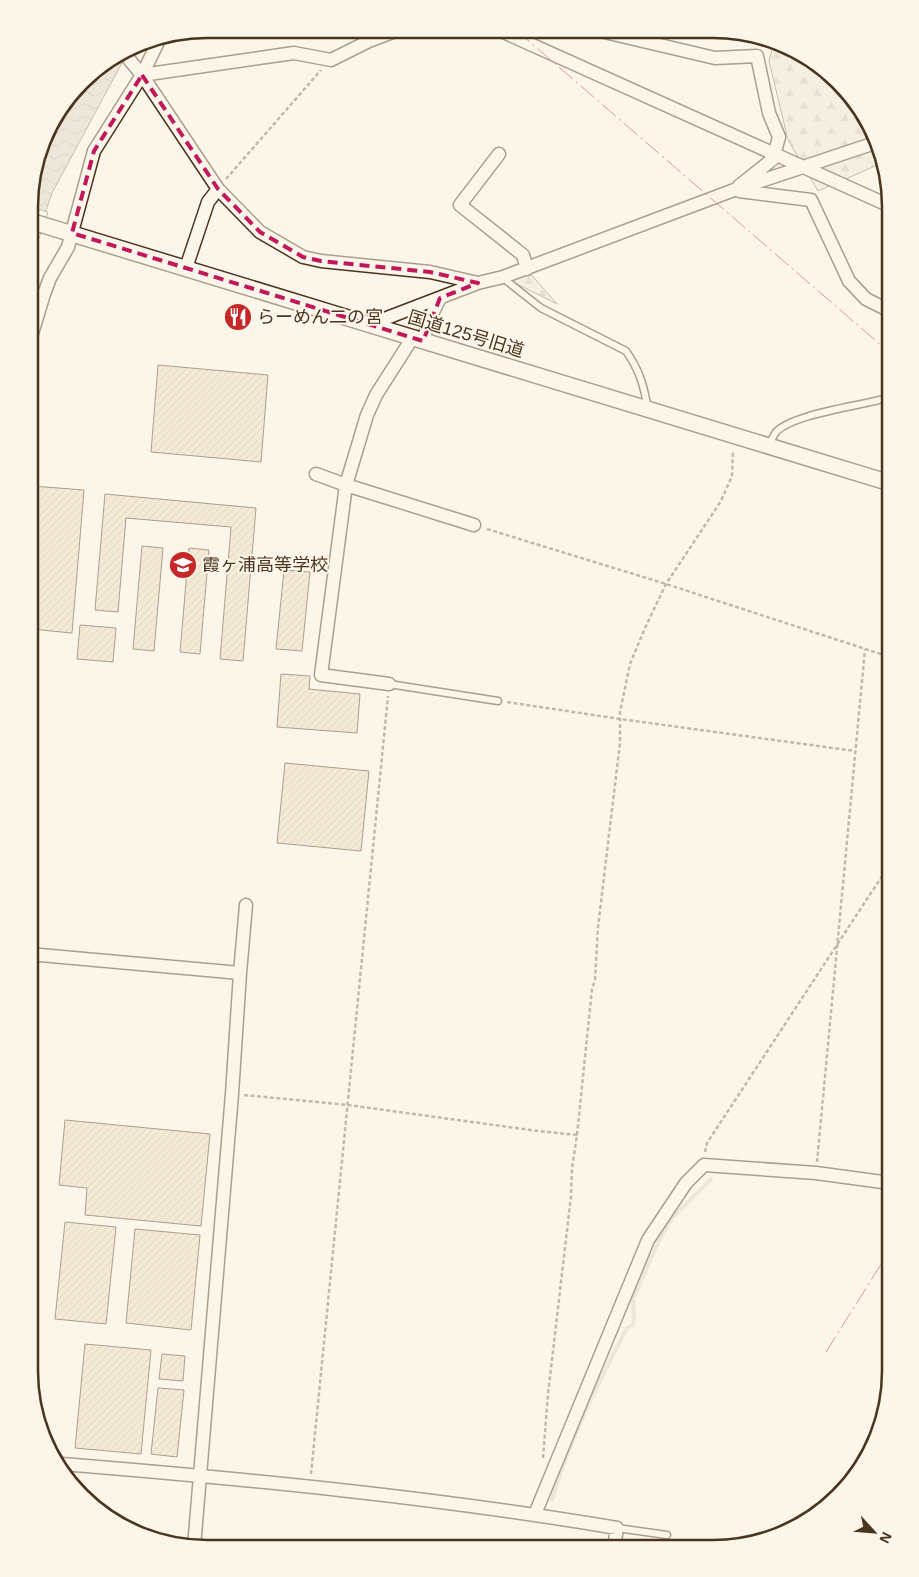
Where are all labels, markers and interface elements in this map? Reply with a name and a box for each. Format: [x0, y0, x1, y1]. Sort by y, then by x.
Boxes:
restaurant icon: らーめん二の宮 [223, 302, 253, 332]
place label: らーめん二の宮 [257, 307, 383, 327]
street label: 国道125号旧道 [406, 307, 526, 361]
school or university icon: 霞ヶ浦高等学校 [168, 550, 198, 580]
place label: 霞ヶ浦高等学校 [202, 555, 328, 575]
north arrow [849, 1507, 899, 1557]
text: N [876, 1530, 895, 1546]

